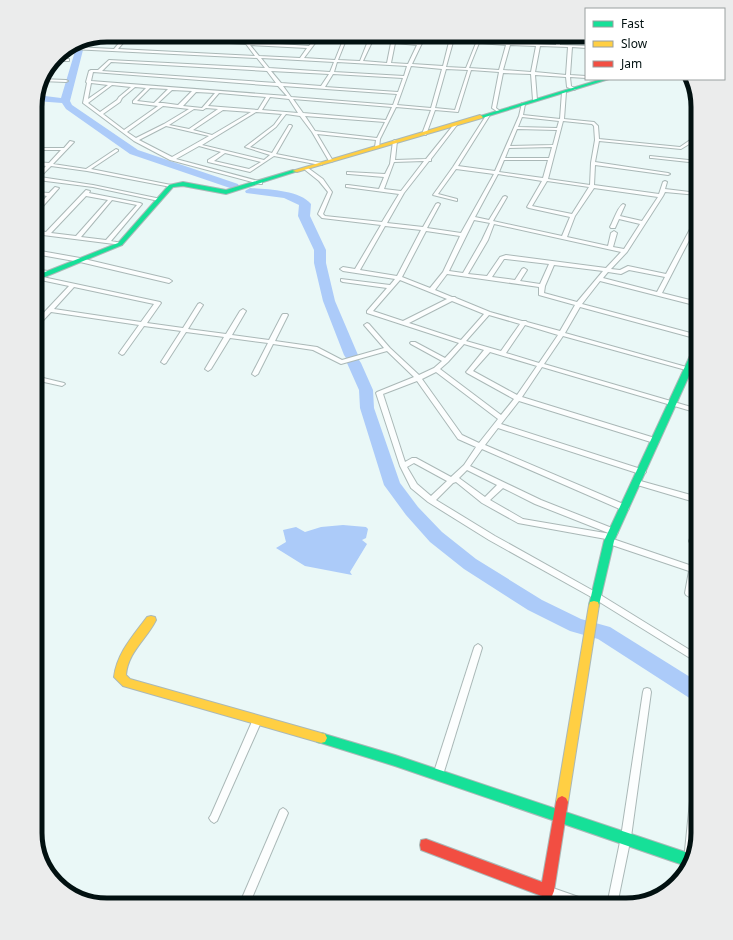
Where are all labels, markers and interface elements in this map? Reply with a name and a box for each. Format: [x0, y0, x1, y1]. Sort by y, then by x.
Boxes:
legend [585, 8, 725, 80]
text: Fast [621, 15, 645, 32]
text: Slow [621, 35, 648, 52]
text: Jam [620, 55, 642, 72]

